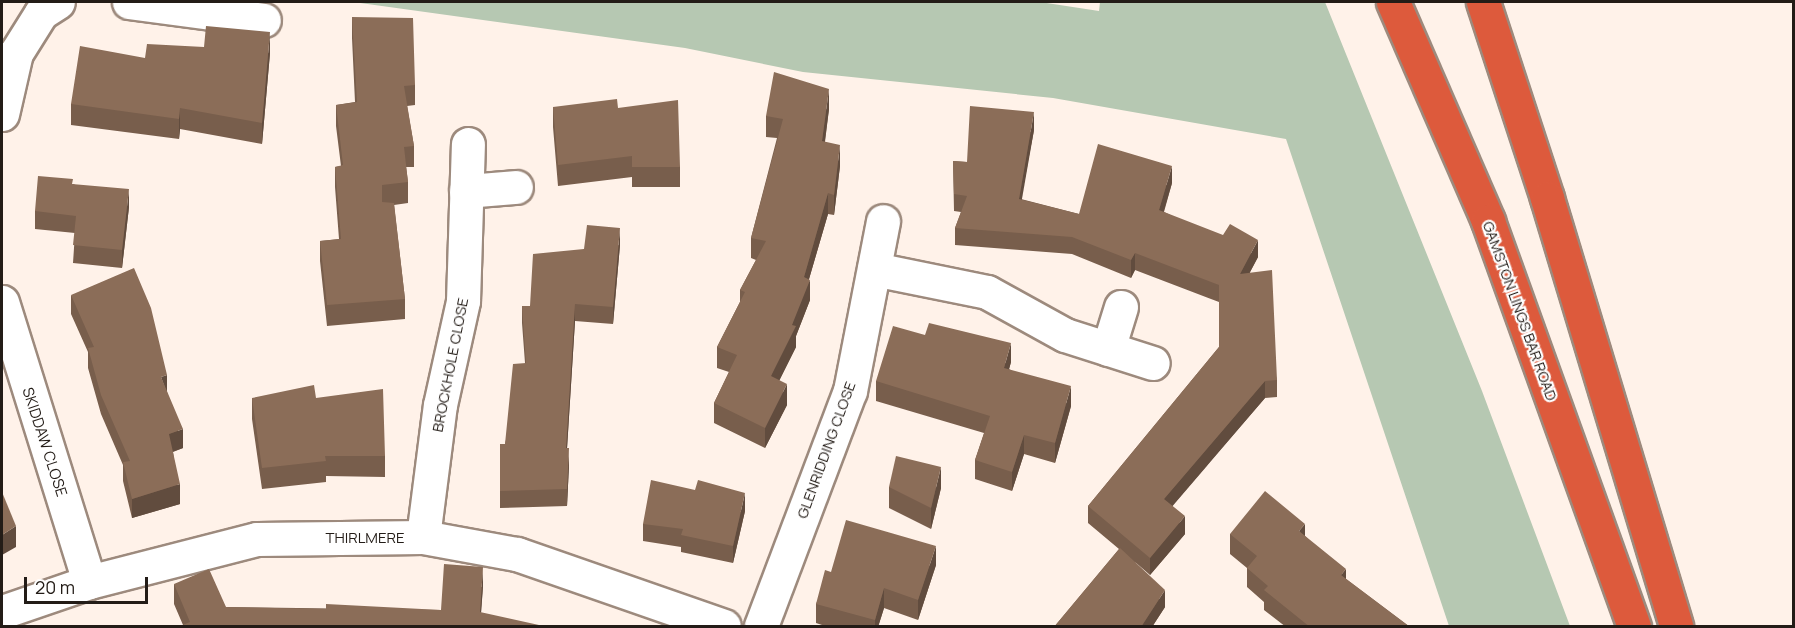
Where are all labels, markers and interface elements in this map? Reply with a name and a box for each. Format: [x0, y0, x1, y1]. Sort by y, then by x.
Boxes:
street label: GAMSTON LINGS BAR ROAD [1479, 219, 1561, 403]
street label: BROCKHOLE CLOSE [428, 296, 472, 434]
street label: GLENRIDDING CLOSE [793, 379, 859, 521]
street label: SKIDDAW CLOSE [19, 385, 71, 499]
street label: THIRLMERE [326, 529, 404, 547]
scale bar [27, 565, 152, 603]
text: 20 m [35, 575, 75, 599]

